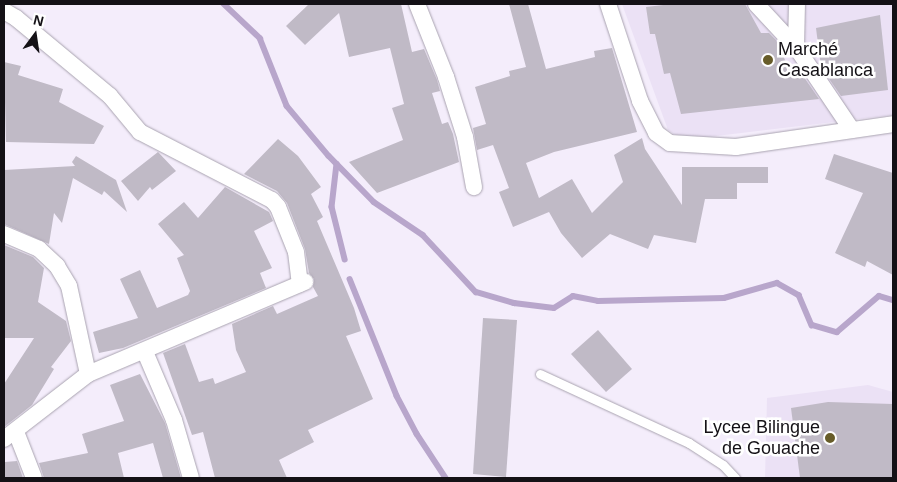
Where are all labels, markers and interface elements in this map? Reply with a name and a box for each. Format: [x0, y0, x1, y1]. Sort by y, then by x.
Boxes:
north arrow [10, 10, 60, 60]
text: N [32, 11, 45, 29]
place label: Marché Casablanca [778, 39, 873, 82]
marker: Marché Casablanca [762, 54, 774, 66]
place label: Lycee Bilingue de Gouache [704, 417, 820, 459]
marker: Lycee Bilingue de Gouache [824, 432, 836, 444]

